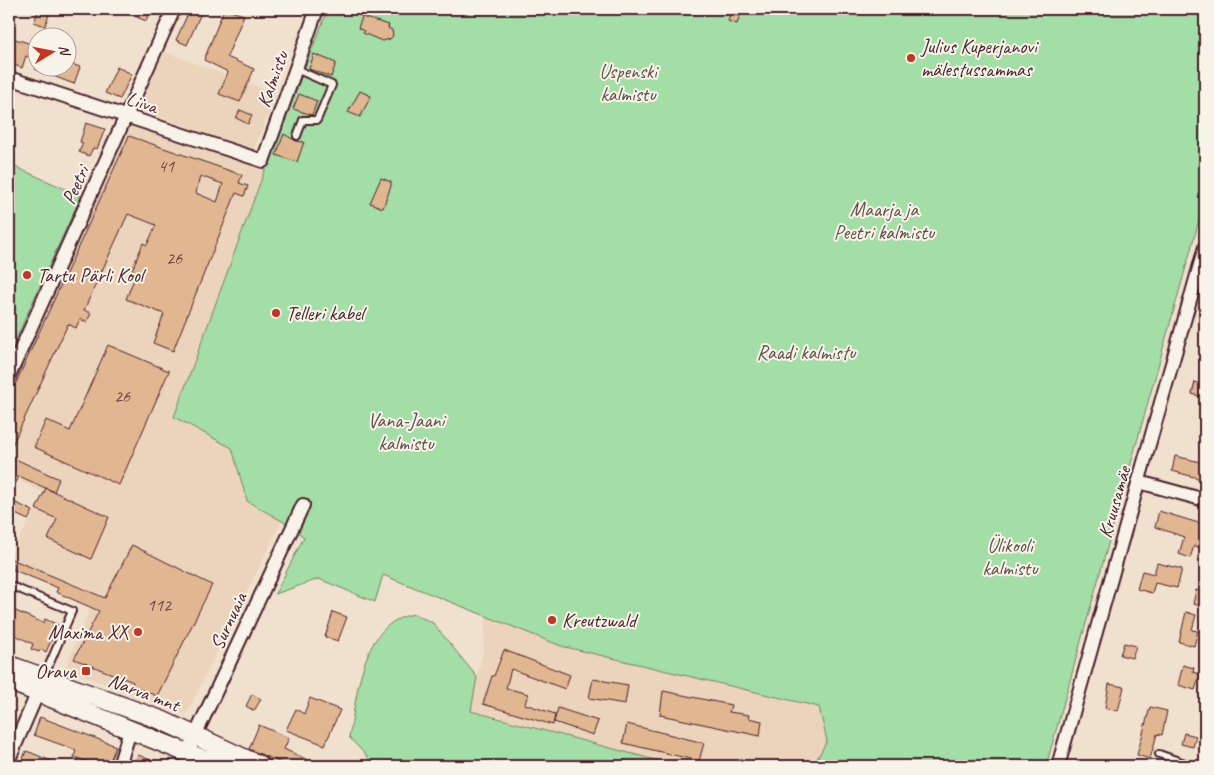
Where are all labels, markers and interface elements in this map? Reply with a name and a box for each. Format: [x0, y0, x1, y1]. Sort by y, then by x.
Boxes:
north arrow [28, 28, 78, 78]
place label: Julius Kuperjanovi mälestussammas [920, 34, 1039, 82]
text: N [55, 44, 74, 58]
street label: Kalmistu [251, 46, 295, 111]
marker: Julius Kuperjanovi mälestussammas [905, 52, 917, 64]
park label: Uspenski kalmistu [599, 59, 659, 107]
street label: Liiva [123, 86, 162, 120]
house number: 41 [158, 155, 175, 177]
street label: Peetri [56, 160, 96, 208]
park label: Maarja ja Peetri kalmistu [834, 197, 936, 245]
house number: 26 [166, 247, 183, 269]
place label: Tartu Pärli Kool [37, 263, 147, 288]
marker: Tartu Pärli Kool [21, 269, 33, 281]
place label: Telleri kabel [286, 301, 367, 326]
marker: Telleri kabel [270, 307, 282, 319]
park label: Raadi kalmistu [757, 340, 857, 365]
house number: 26 [114, 385, 131, 407]
park label: Vana-Jaani kalmistu [368, 408, 447, 456]
street label: Kruusamäe [1092, 462, 1137, 541]
park label: Ülikooli kalmistu [982, 533, 1039, 581]
street label: Surnuaia [204, 587, 253, 654]
house number: 112 [147, 594, 173, 616]
place label: Kreutzwald [562, 608, 639, 633]
marker: Kreutzwald [546, 614, 558, 626]
place label: Maxima XX [48, 620, 130, 645]
marker: Maxima XX [132, 626, 144, 638]
place label: Orava [36, 659, 78, 684]
marker: Orava [80, 665, 92, 677]
street label: Narva mnt [105, 667, 185, 718]

